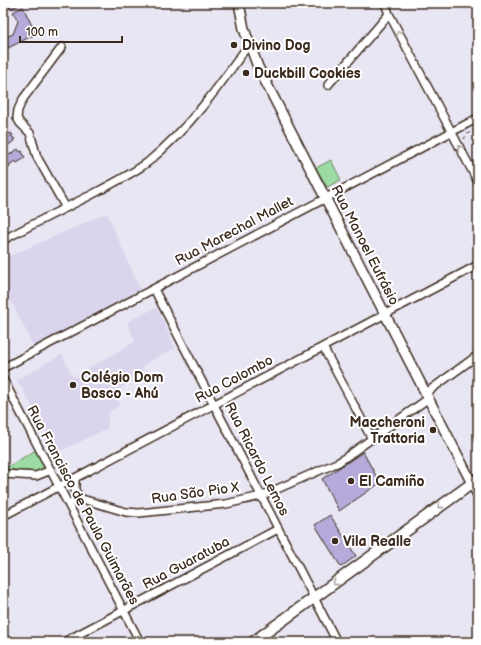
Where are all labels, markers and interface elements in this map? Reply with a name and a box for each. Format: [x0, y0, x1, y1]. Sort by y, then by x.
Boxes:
scale bar [20, 18, 122, 44]
text: 100 m [26, 25, 58, 40]
one-way arrow [396, 29, 404, 37]
place label: Divino Dog [242, 37, 311, 54]
marker: Divino Dog [229, 40, 239, 50]
place label: Duckbill Cookies [254, 65, 361, 82]
marker: Duckbill Cookies [241, 68, 251, 78]
one-way arrow [457, 144, 464, 152]
street label: Rua Manoel Eufrásio [327, 182, 403, 308]
street label: Rua Marechal Mallet [172, 192, 297, 269]
street label: Rua Colombo [192, 351, 276, 407]
place label: Colégio Dom Bosco - Ahú [81, 369, 164, 402]
marker: Colégio Dom Bosco - Ahú [68, 380, 78, 390]
street label: Rua Ricardo Lemos [221, 399, 293, 519]
street label: Rua Francisco de Paula Guimarães [23, 403, 143, 608]
place label: Maccheroni Trattoria [349, 414, 425, 447]
marker: Maccheroni Trattoria [428, 425, 438, 435]
place label: El Camiño [359, 473, 425, 490]
marker: El Camiño [346, 476, 356, 486]
street label: Rua São Pio X [150, 478, 240, 508]
one-way arrow [438, 501, 445, 508]
street label: Rua Guaratuba [140, 533, 233, 593]
place label: Vila Realle [343, 533, 411, 550]
marker: Vila Realle [330, 536, 340, 546]
one-way arrow [332, 578, 339, 585]

